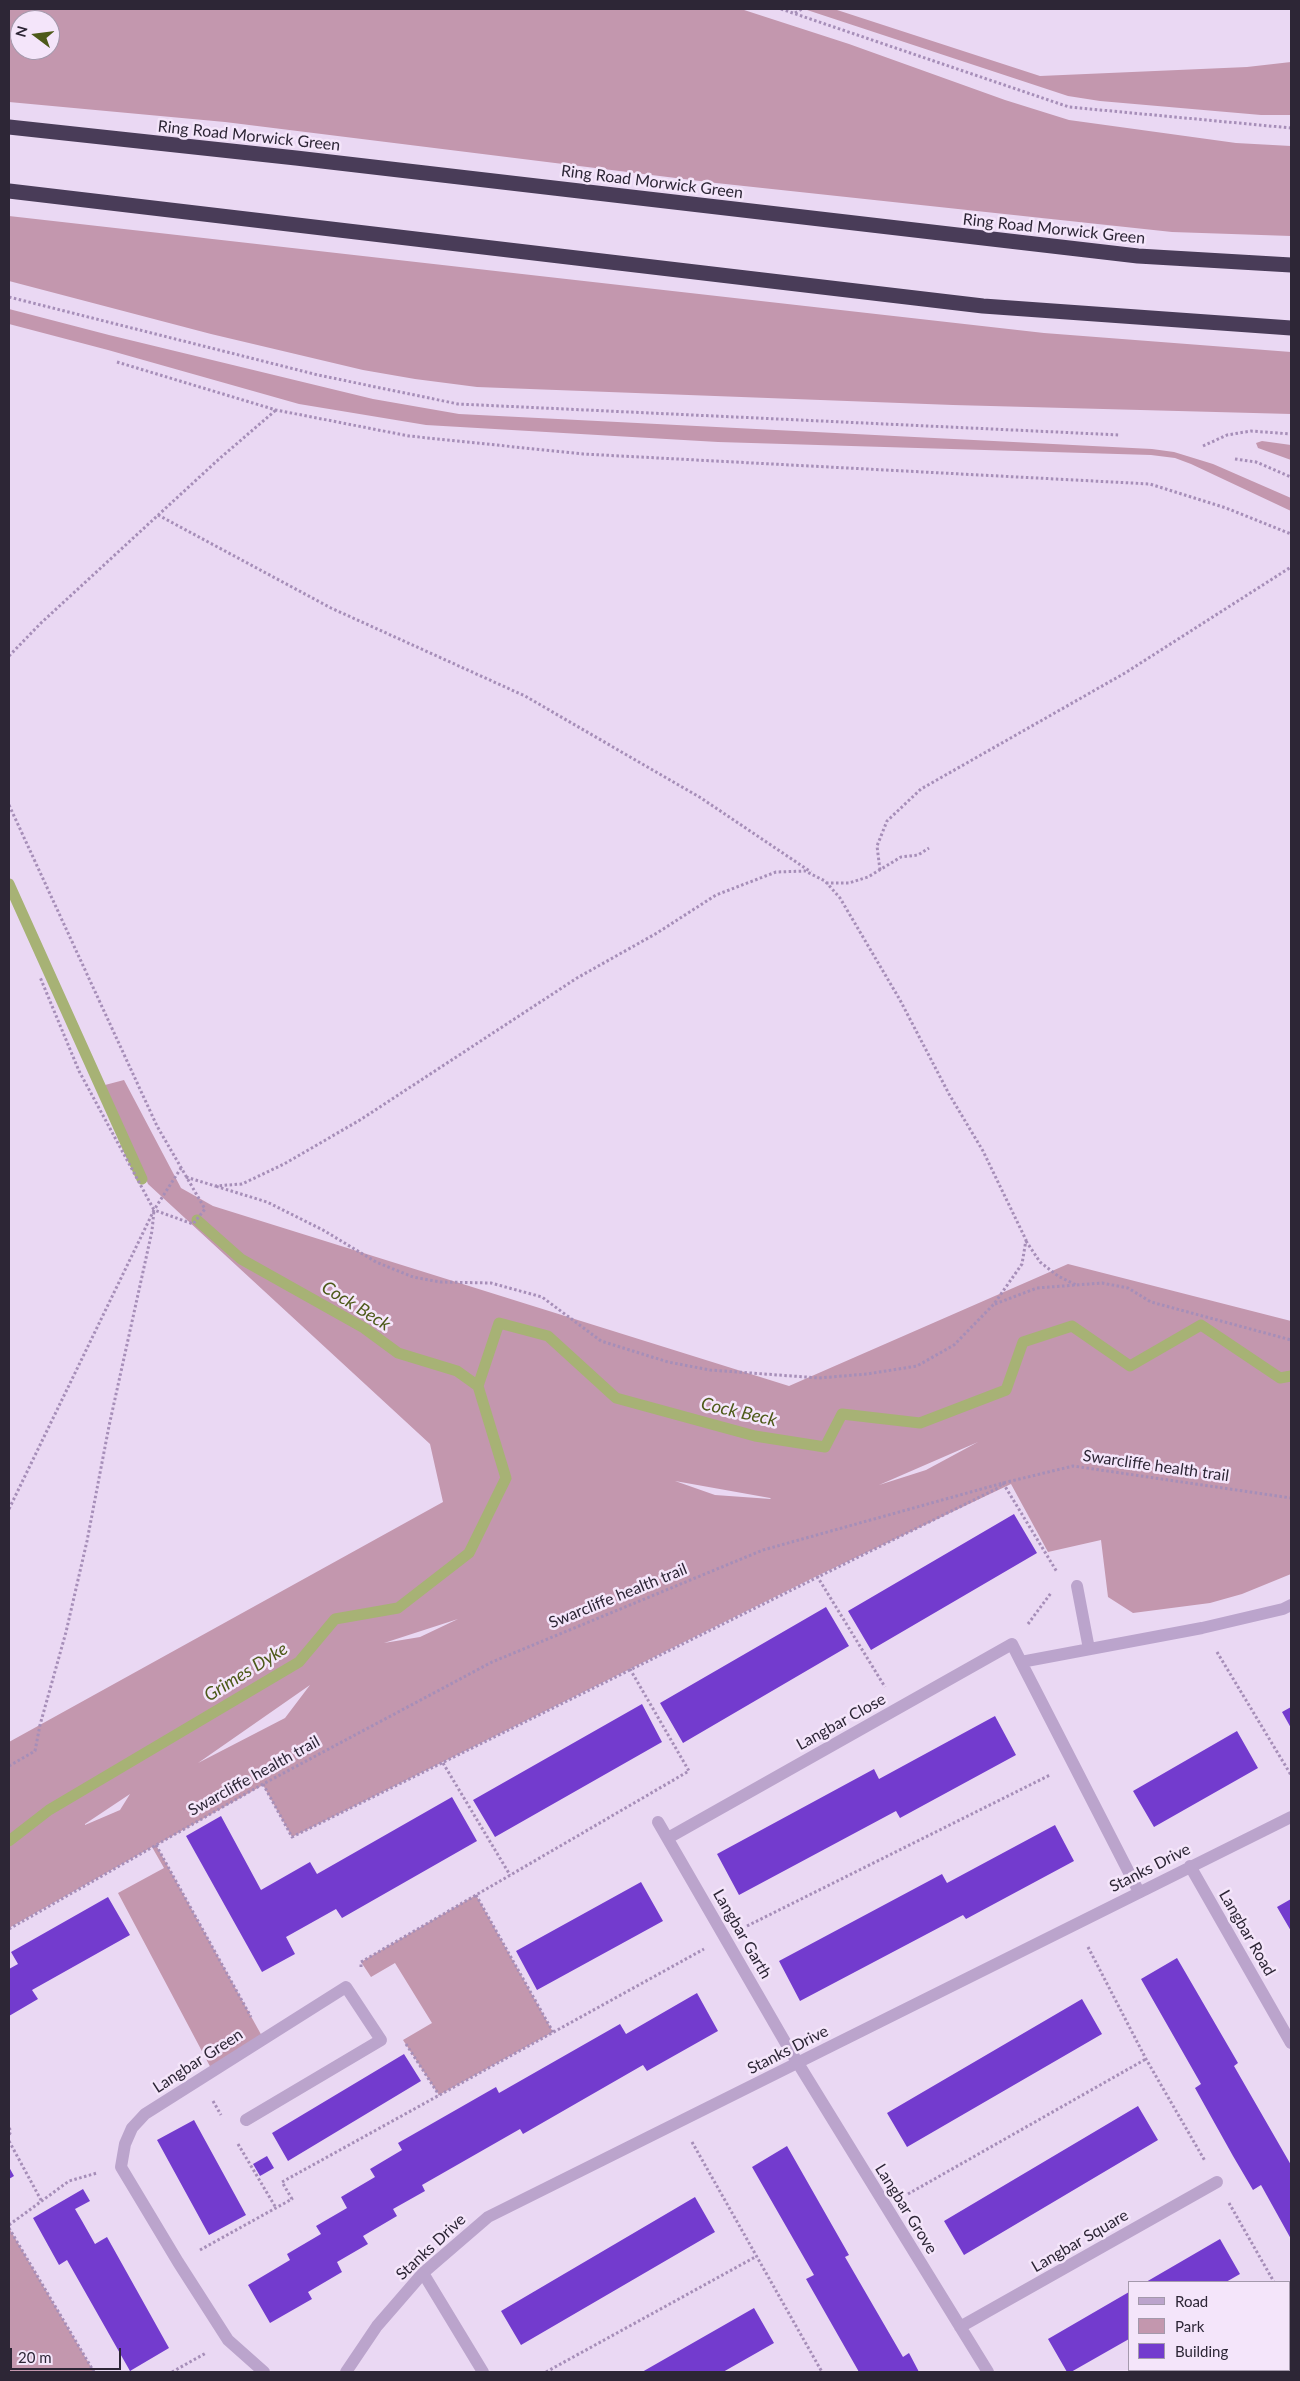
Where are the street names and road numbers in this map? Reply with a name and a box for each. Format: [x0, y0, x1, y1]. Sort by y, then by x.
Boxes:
street label: Ring Road Morwick Green [157, 117, 341, 155]
street label: Ring Road Morwick Green [560, 161, 744, 203]
street label: Ring Road Morwick Green [962, 210, 1146, 248]
street label: Swarcliffe health trail [1082, 1446, 1230, 1486]
street label: Swarcliffe health trail [546, 1559, 690, 1633]
street label: Langbar Close [793, 1690, 889, 1754]
street label: Swarcliffe health trail [185, 1732, 323, 1820]
street label: Stanks Drive [1106, 1839, 1194, 1897]
street label: Langbar Garth [709, 1886, 775, 1982]
street label: Langbar Road [1215, 1887, 1279, 1979]
street label: Stanks Drive [744, 2021, 832, 2079]
street label: Langbar Green [150, 2025, 246, 2097]
street label: Langbar Grove [871, 2160, 941, 2258]
street label: Langbar Square [1028, 2206, 1132, 2276]
street label: Stanks Drive [392, 2210, 470, 2284]

